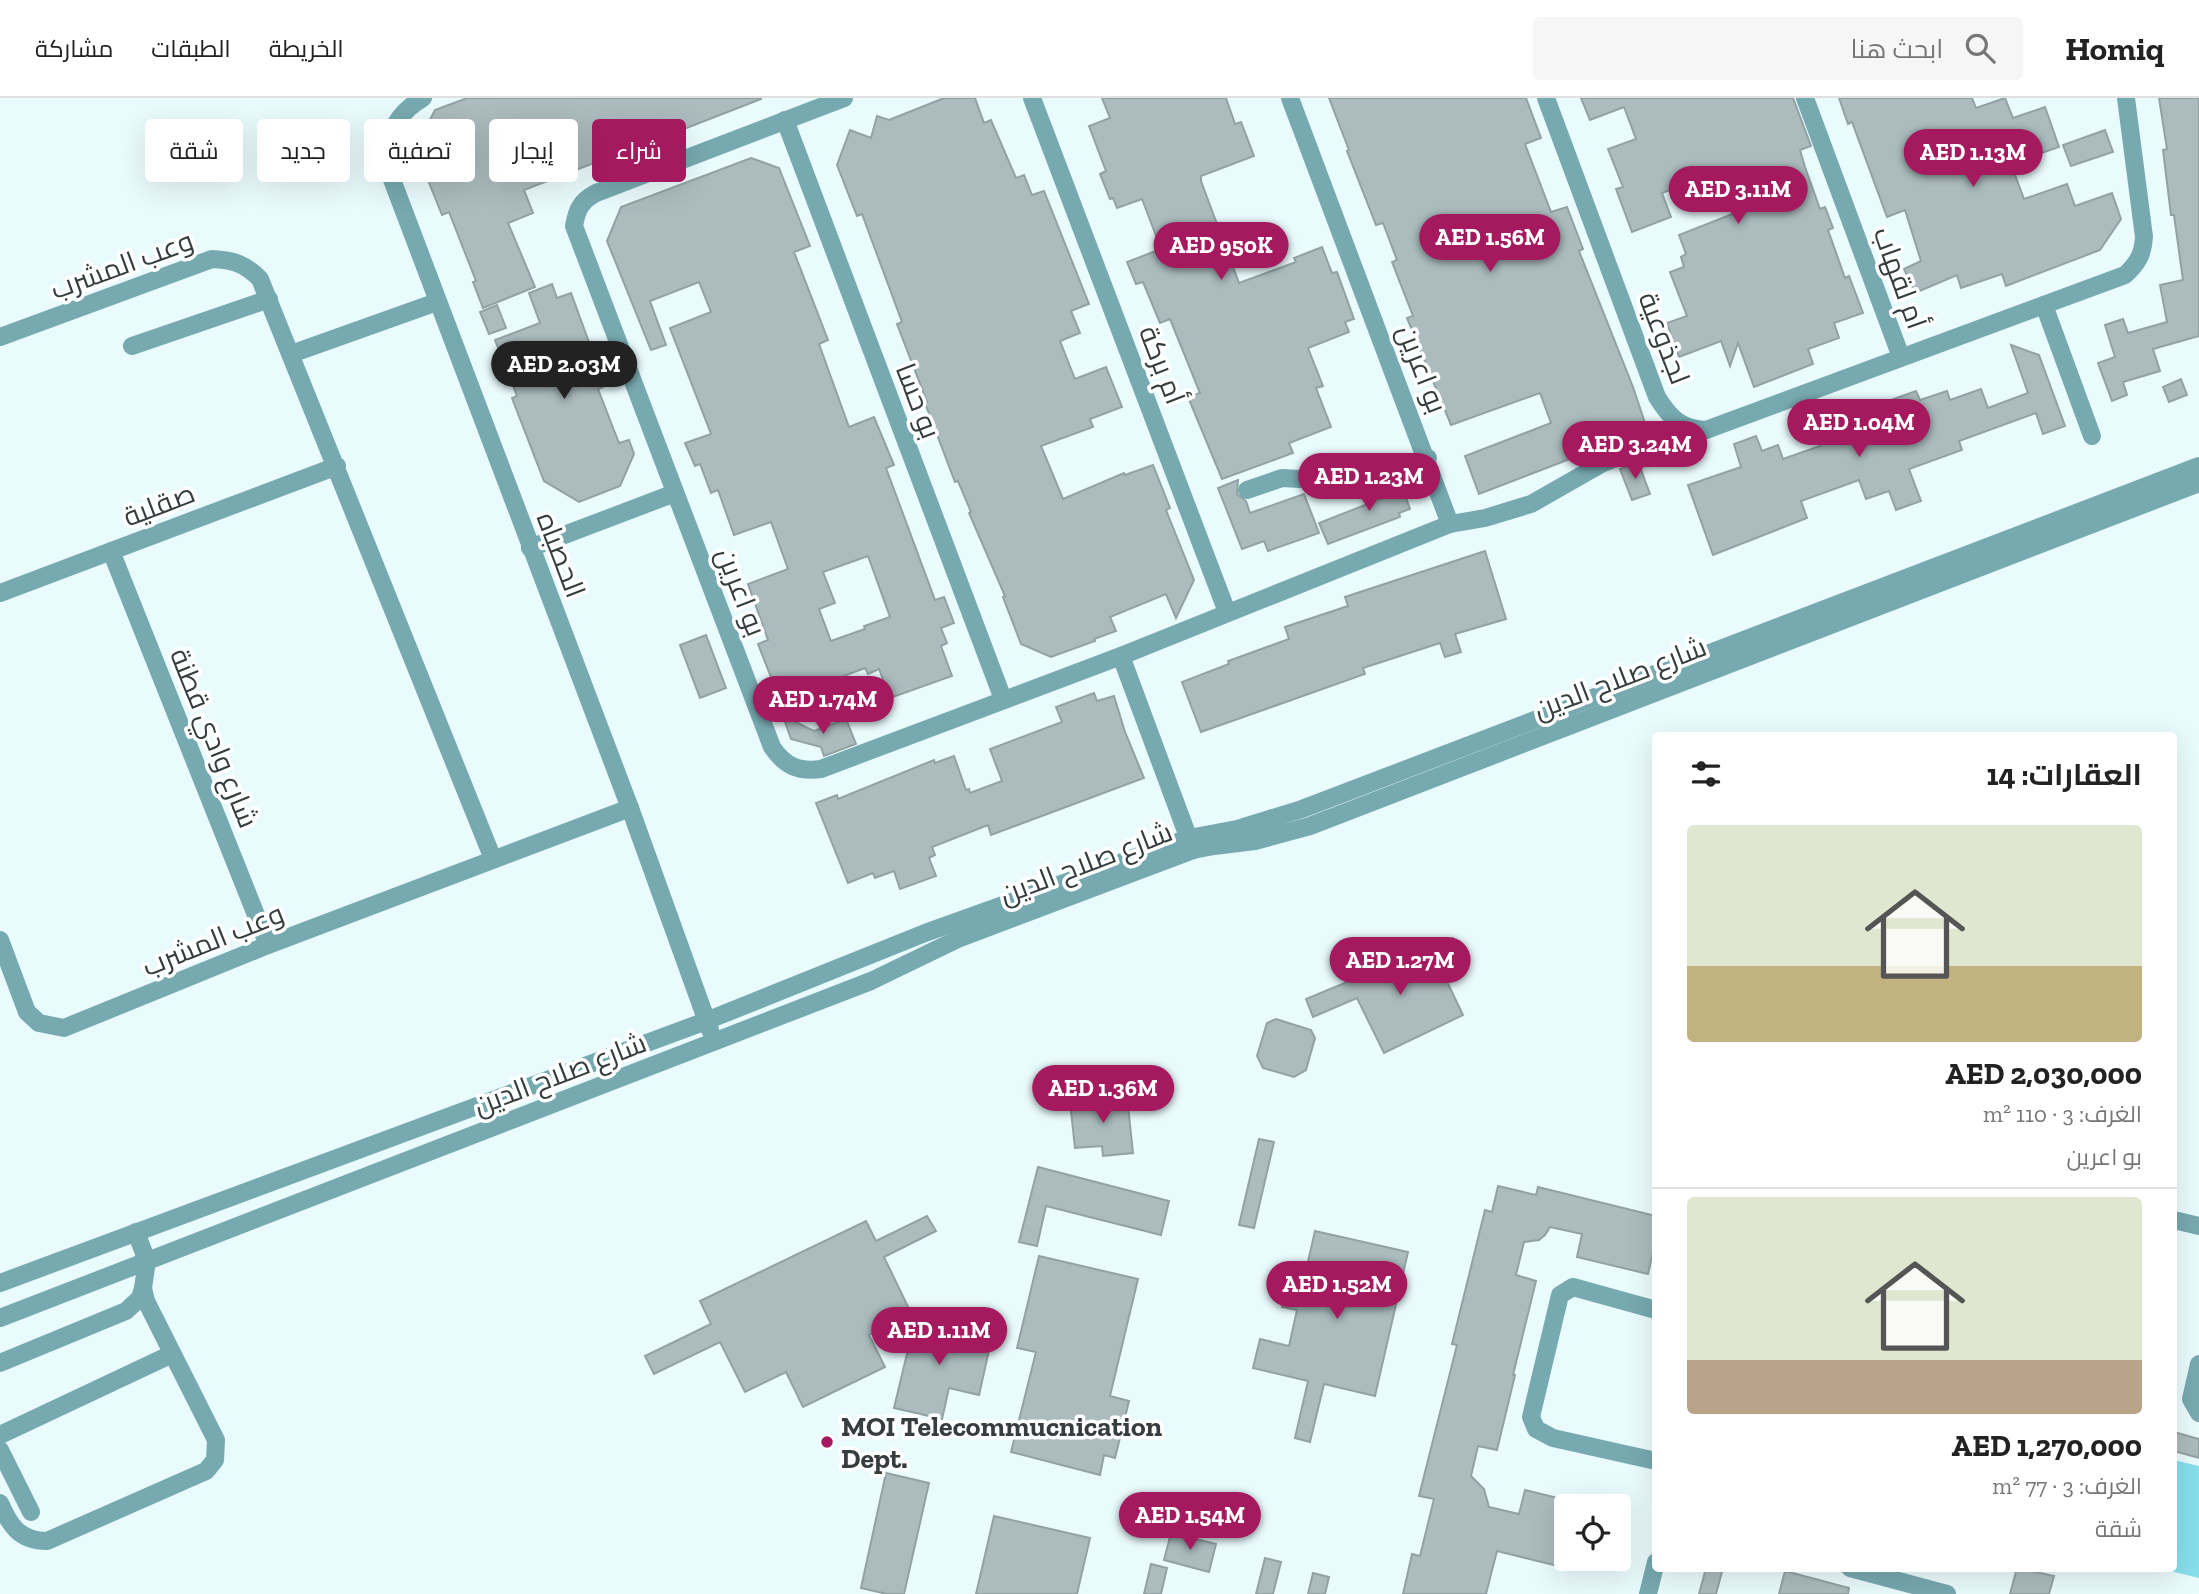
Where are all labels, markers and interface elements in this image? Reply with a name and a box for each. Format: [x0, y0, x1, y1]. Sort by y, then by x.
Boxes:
search box [1533, 17, 2023, 80]
icon: search [1961, 29, 1999, 67]
text: Homiq [2065, 29, 2164, 68]
text: ابحث هنا [1851, 33, 1943, 65]
text: مشاركة [35, 34, 113, 63]
text: الطبقات [151, 34, 231, 63]
text: الخريطة [269, 34, 344, 63]
chip: شقة [145, 119, 243, 182]
chip: جديد [257, 119, 350, 182]
chip: تصفية [364, 119, 475, 182]
chip: إيجار [489, 119, 578, 182]
chip: شراء [592, 119, 686, 182]
pin: AED 1.13M [1893, 130, 2053, 189]
text: AED 1.13M [1920, 138, 2026, 166]
pin: AED 3.11M [1658, 166, 1818, 226]
text: AED 3.11M [1685, 175, 1791, 203]
pin: AED 1.56M [1410, 214, 1570, 274]
pin: AED 950K [1149, 222, 1293, 282]
street label: أم لقهاب [1864, 222, 1935, 334]
text: AED 1.56M [1435, 223, 1545, 251]
street label: وعب المشرب [46, 224, 198, 306]
text: AED 950K [1170, 231, 1272, 259]
street label: لجذوعية [1631, 287, 1697, 389]
street label: بو اعرين [1390, 320, 1454, 418]
street label: أم بركة [1129, 321, 1193, 410]
pin: AED 2.03M [484, 342, 644, 401]
text: AED 2.03M [507, 350, 621, 378]
street label: بو حسا [889, 359, 947, 443]
pin: AED 1.04M [1779, 400, 1939, 459]
text: AED 1.04M [1803, 408, 1915, 436]
pin: AED 3.24M [1555, 422, 1715, 481]
text: AED 3.24M [1578, 430, 1692, 458]
pin: AED 1.23M [1289, 454, 1449, 513]
text: AED 1.23M [1314, 462, 1424, 490]
street label: صقلية [119, 476, 199, 534]
street label: الحصباه [530, 508, 592, 602]
street label: بو اعرين [709, 543, 773, 641]
street label: شارع صلاح الدين [1529, 630, 1712, 728]
street label: شارع وادي قطنة [158, 643, 265, 834]
pin: AED 1.74M [743, 676, 903, 736]
text: AED 1.74M [769, 685, 877, 713]
icon: filters [1687, 755, 1725, 793]
text: العقارات: 14 [1986, 757, 2142, 793]
street label: شارع صلاح الدين [995, 815, 1178, 913]
icon: home [1852, 871, 1978, 997]
street label: وعب المشرب [138, 897, 288, 983]
pin: AED 1.27M [1320, 937, 1480, 997]
text: AED 1.27M [1346, 946, 1454, 974]
street label: شارع صلاح الدين [469, 1026, 652, 1124]
text: AED 2,030,000 [1945, 1056, 2142, 1092]
pin: AED 1.36M [1023, 1066, 1183, 1125]
text: AED 1.36M [1048, 1074, 1158, 1102]
text: الغرف: 3 · 110 m² [1983, 1100, 2142, 1128]
text: بو اعرين [2067, 1143, 2142, 1171]
icon: home [1852, 1243, 1978, 1369]
pin: AED 1.52M [1257, 1262, 1417, 1321]
text: AED 1.52M [1282, 1270, 1392, 1298]
pin: AED 1.11M [859, 1308, 1019, 1367]
text: AED 1.11M [887, 1316, 991, 1344]
place label: MOI Telecommucnication Dept. [841, 1410, 1163, 1475]
text: AED 1,270,000 [1952, 1428, 2142, 1464]
marker: MOI Telecommucnication Dept. [819, 1434, 835, 1450]
text: الغرف: 3 · 77 m² [1992, 1472, 2142, 1500]
pin: AED 1.54M [1110, 1492, 1270, 1552]
map controls [1554, 1494, 1631, 1571]
button: locate [1554, 1494, 1631, 1571]
text: AED 1.54M [1135, 1501, 1245, 1529]
text: شقة [2095, 1515, 2142, 1543]

